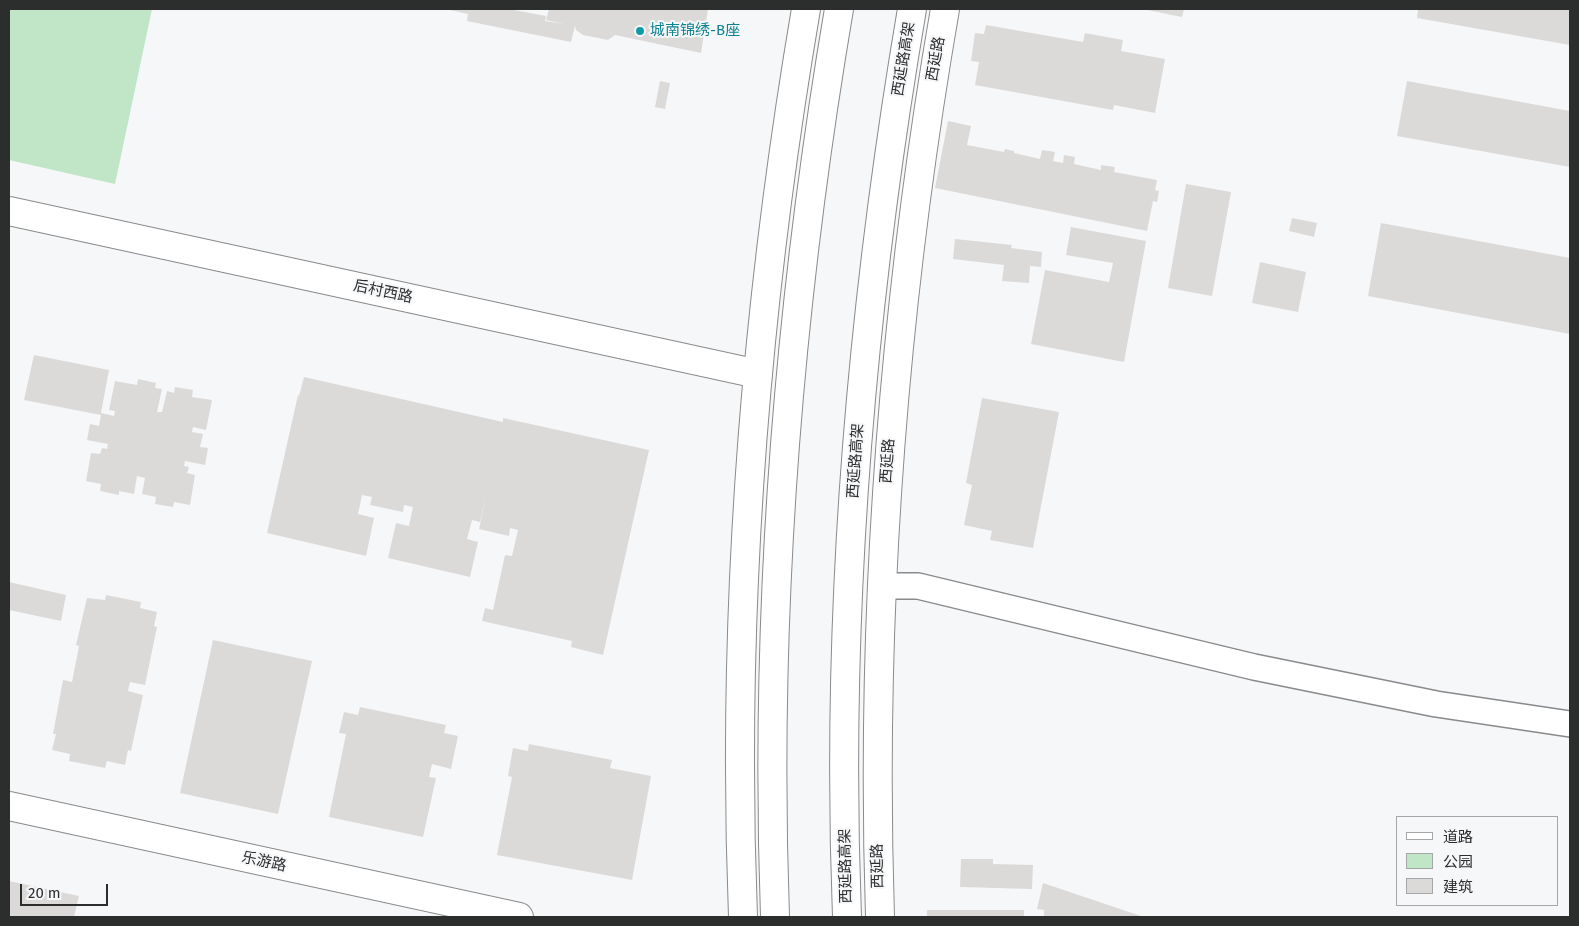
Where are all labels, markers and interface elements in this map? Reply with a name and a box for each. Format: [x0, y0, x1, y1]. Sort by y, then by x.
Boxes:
street label: 西延路高架 [889, 21, 919, 97]
place label: 城南锦绣-B座 [650, 22, 740, 40]
marker: 城南锦绣-B座 [634, 25, 646, 37]
street label: 西延路 [923, 35, 949, 83]
street label: 后村西路 [352, 277, 414, 307]
street label: 西延路高架 [844, 423, 868, 499]
street label: 西延路 [877, 438, 899, 484]
legend [1396, 816, 1559, 906]
street label: 西延路高架 [836, 828, 856, 904]
text: 道路 [1443, 828, 1473, 846]
street label: 西延路 [869, 843, 887, 889]
street label: 乐游路 [240, 849, 288, 875]
text: 公园 [1443, 853, 1473, 871]
scale bar [22, 874, 110, 906]
text: 建筑 [1443, 878, 1473, 896]
text: 20 m [28, 884, 61, 902]

